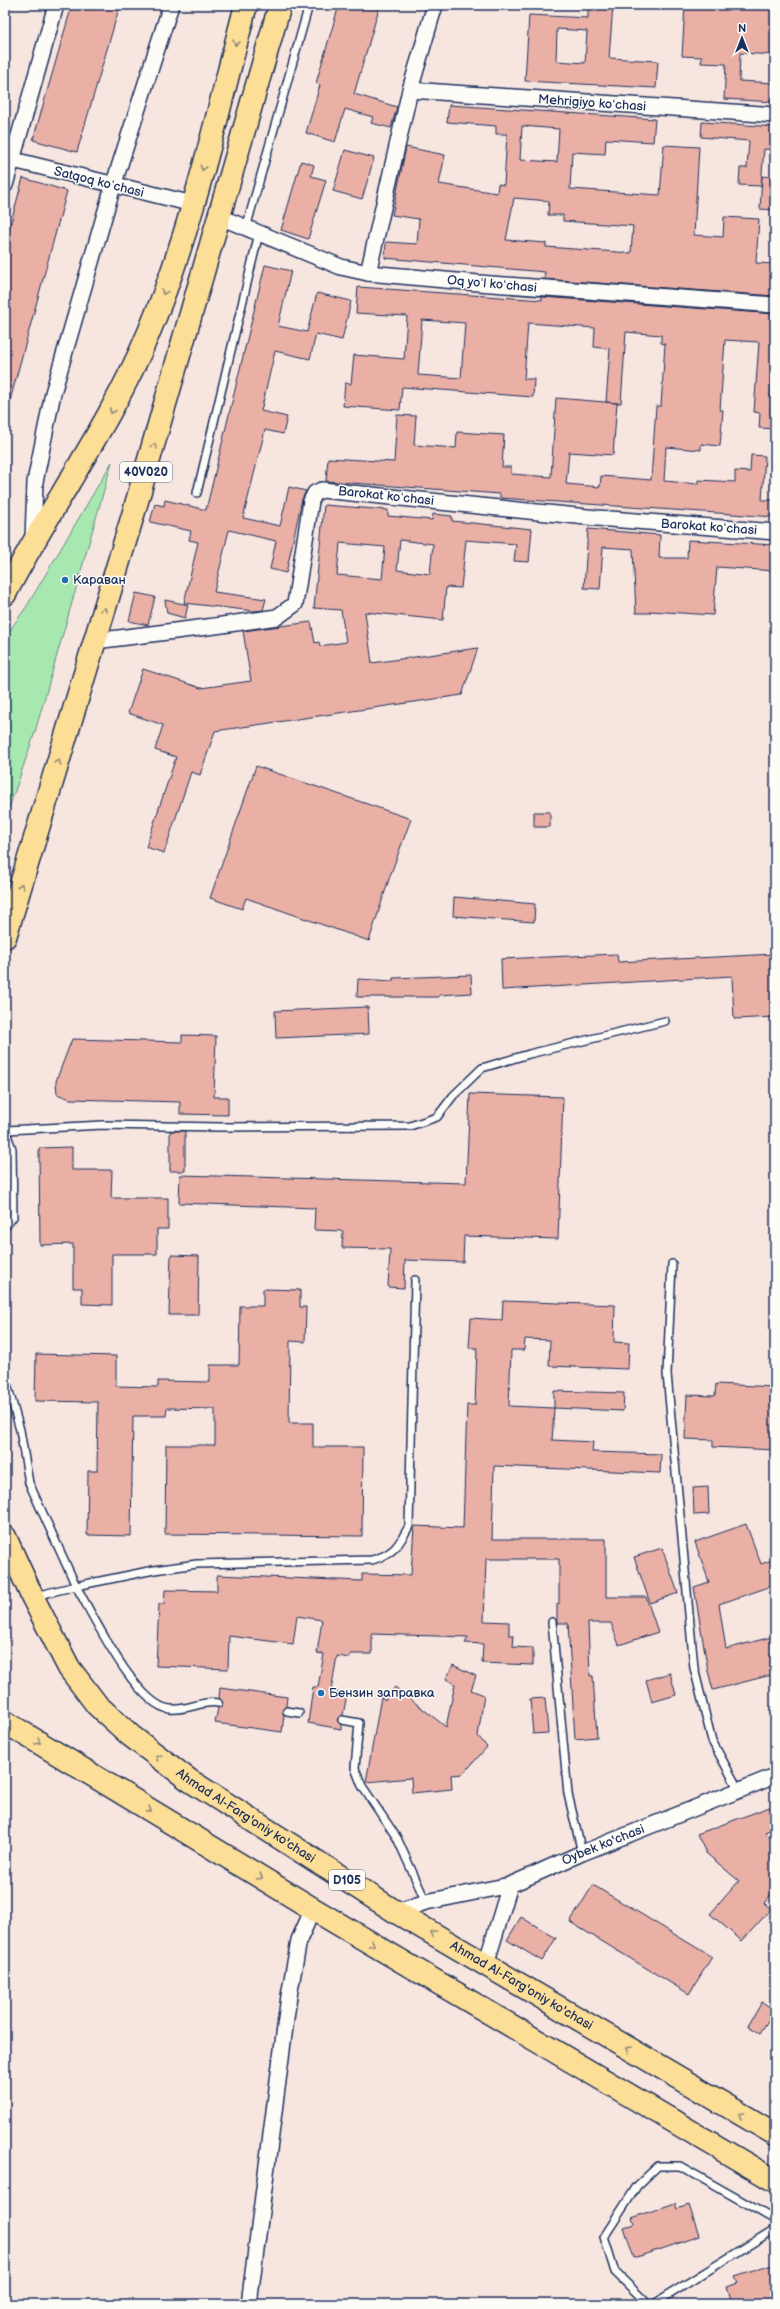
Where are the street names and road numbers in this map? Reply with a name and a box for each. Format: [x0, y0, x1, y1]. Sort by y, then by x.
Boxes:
street label: Mehrigiyo koʻchasi [537, 91, 647, 115]
street label: Satqoq koʻchasi [52, 163, 146, 201]
street label: Oq yoʻl koʻchasi [446, 272, 538, 296]
road number: 40V020 [120, 462, 172, 482]
street label: Barokat koʻchasi [337, 483, 435, 509]
street label: Barokat koʻchasi [660, 516, 758, 538]
street label: Ahmad Al-Farg'oniy ko'chasi [173, 1765, 318, 1866]
street label: Oybek ko'chasi [559, 1821, 647, 1869]
road number: D105 [329, 1870, 365, 1890]
street label: Ahmad Al-Farg'oniy ko'chasi [447, 1938, 596, 2034]

